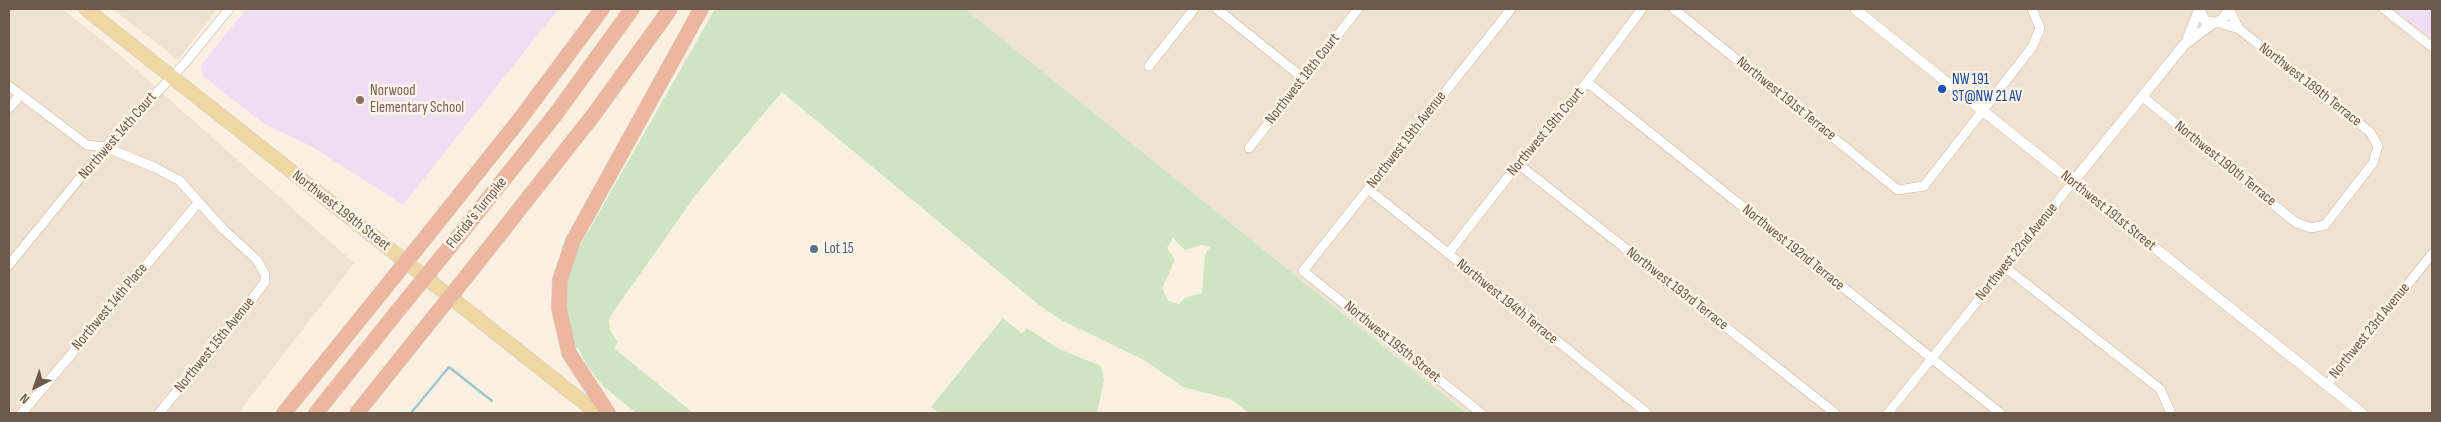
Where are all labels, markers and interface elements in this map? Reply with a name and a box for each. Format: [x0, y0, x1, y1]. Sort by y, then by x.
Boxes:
street label: Northwest 18th Court [1262, 30, 1344, 128]
street label: Northwest 189th Terrace [2255, 39, 2365, 131]
street label: Northwest 191st Terrace [1733, 53, 1839, 145]
place label: NW 191 ST@NW 21 AV [1952, 71, 2022, 106]
place label: Norwood Elementary School [370, 82, 464, 117]
marker: NW 191 ST@NW 21 AV [1936, 83, 1948, 95]
street label: Northwest 19th Court [1504, 84, 1588, 180]
street label: Northwest 19th Avenue [1364, 88, 1450, 192]
street label: Northwest 14th Court [75, 89, 161, 183]
marker: Norwood Elementary School [354, 94, 366, 106]
street label: Northwest 190th Terrace [2171, 118, 2279, 210]
street label: Northwest 199th Street [288, 167, 394, 255]
street label: Northwest 191st Street [2057, 167, 2159, 255]
street label: Florida's Turnpike [443, 174, 511, 252]
street label: Northwest 22nd Avenue [1972, 200, 2062, 304]
street label: Northwest 192nd Terrace [1738, 201, 1848, 295]
place label: Lot 15 [824, 240, 854, 258]
marker: Lot 15 [808, 243, 820, 255]
street label: Northwest 193rd Terrace [1623, 244, 1731, 334]
street label: Northwest 194th Terrace [1453, 256, 1561, 348]
street label: Northwest 14th Place [68, 260, 152, 354]
street label: Northwest 23rd Avenue [2326, 280, 2414, 382]
street label: Northwest 15th Avenue [171, 294, 259, 396]
street label: Northwest 195th Street [1340, 298, 1444, 386]
north arrow [10, 362, 60, 412]
text: N [16, 390, 33, 408]

